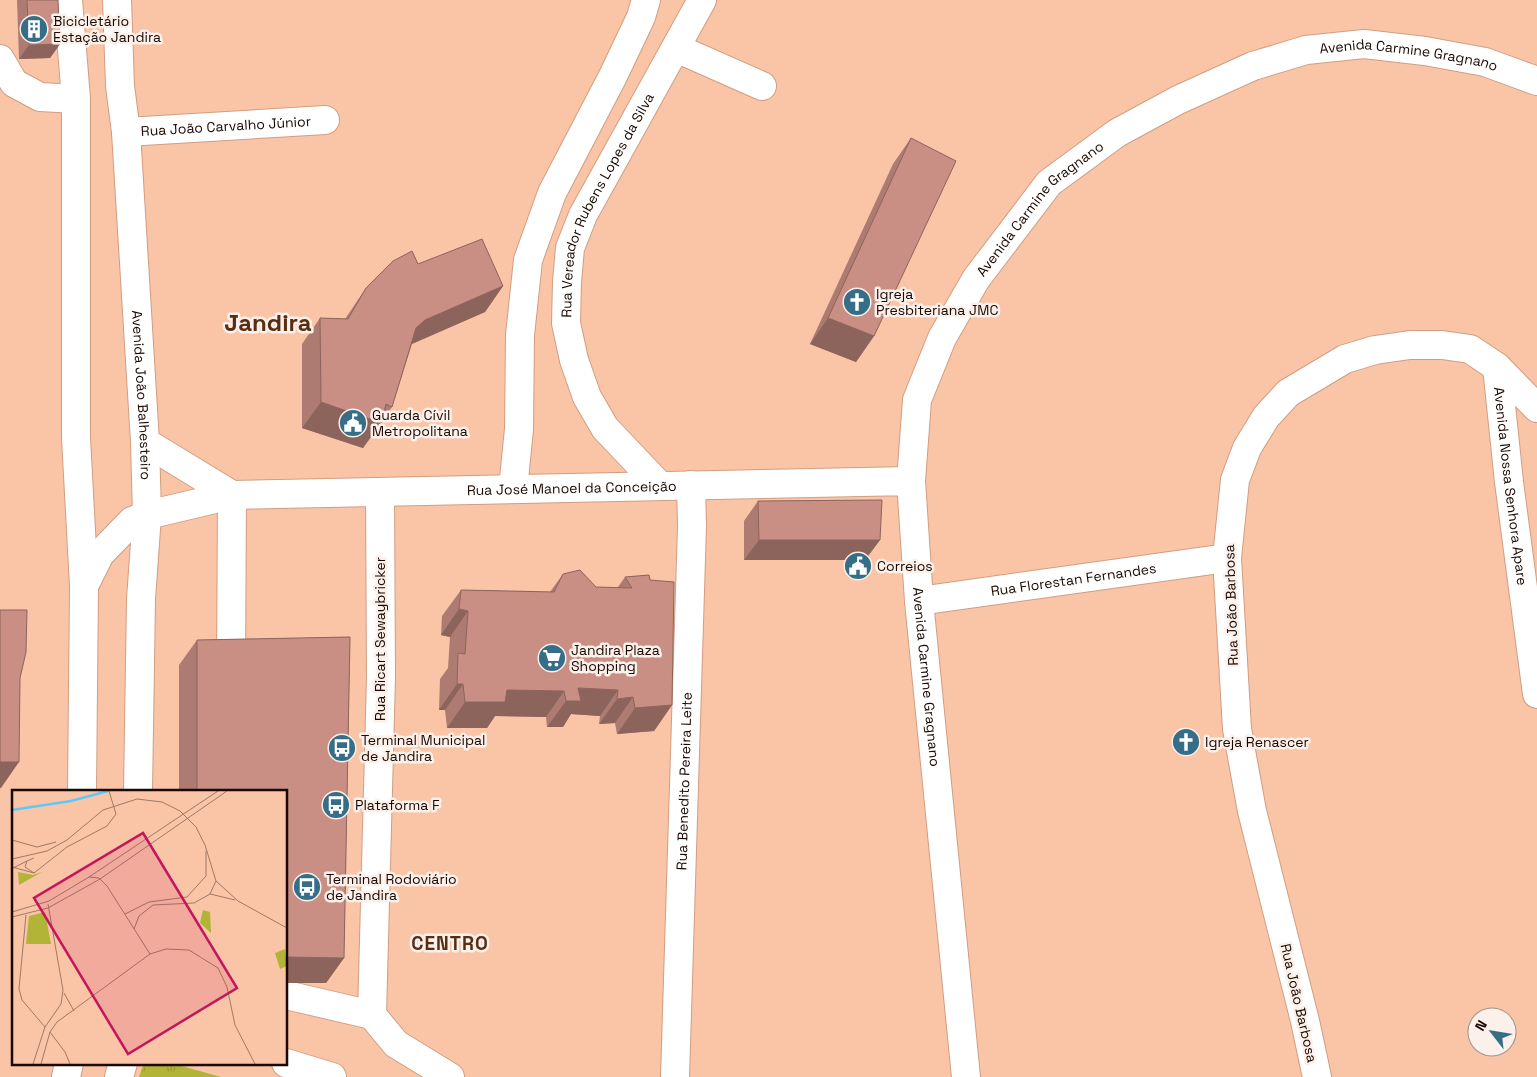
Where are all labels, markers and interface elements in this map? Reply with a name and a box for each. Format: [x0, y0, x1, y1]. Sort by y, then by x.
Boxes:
place label: Bicicletário Estação Jandira [53, 12, 161, 46]
building icon: Bicicletário Estação Jandira [19, 14, 49, 44]
street label: Avenida Carmine Gragnano [1319, 35, 1500, 75]
street label: Rua Vereador Rubens Lopes da Silva [557, 90, 658, 318]
street label: Rua João Carvalho Júnior [140, 112, 311, 140]
street label: Avenida Carmine Gragnano [972, 137, 1107, 280]
place label: Igreja Presbiteriana JMC [876, 285, 998, 319]
church icon: Igreja Presbiteriana JMC [842, 287, 872, 317]
district label: Jandira [224, 307, 312, 338]
street label: Avenida João Balhesteiro [128, 310, 155, 480]
street label: Avenida Nossa Senhora Apare [1490, 386, 1532, 587]
place label: Guarda Cívil Metropolitana [372, 406, 468, 440]
public building icon: Guarda Cívil Metropolitana [338, 408, 368, 438]
street label: Rua José Manoel da Conceição [467, 477, 677, 499]
street label: Rua João Barbosa [1220, 544, 1242, 666]
public building icon: Correios [843, 551, 873, 581]
street label: Rua Ricart Sewaybricker [371, 557, 389, 721]
place label: Correios [877, 557, 933, 575]
street label: Rua Florestan Fernandes [990, 559, 1157, 600]
street label: Avenida Carmine Gragnano [909, 587, 944, 768]
place label: Jandira Plaza Shopping [571, 641, 660, 675]
supermarket icon: Jandira Plaza Shopping [537, 643, 567, 673]
street label: Rua Benedito Pereira Leite [672, 692, 696, 871]
church icon: Igreja Renascer [1171, 727, 1201, 757]
place label: Terminal Municipal de Jandira [361, 731, 486, 765]
bus stop icon: Terminal Municipal de Jandira [327, 733, 357, 763]
place label: Igreja Renascer [1205, 733, 1309, 751]
inset map [12, 790, 288, 1064]
bus stop icon: Plataforma F [321, 790, 351, 820]
place label: Plataforma F [355, 796, 440, 814]
place label: Terminal Rodoviário de Jandira [326, 870, 457, 904]
bus stop icon: Terminal Rodoviário de Jandira [292, 872, 322, 902]
district label: CENTRO [411, 931, 489, 956]
street label: Rua João Barbosa [1277, 942, 1321, 1064]
north arrow [1467, 1007, 1517, 1057]
text: N [1471, 1017, 1491, 1034]

